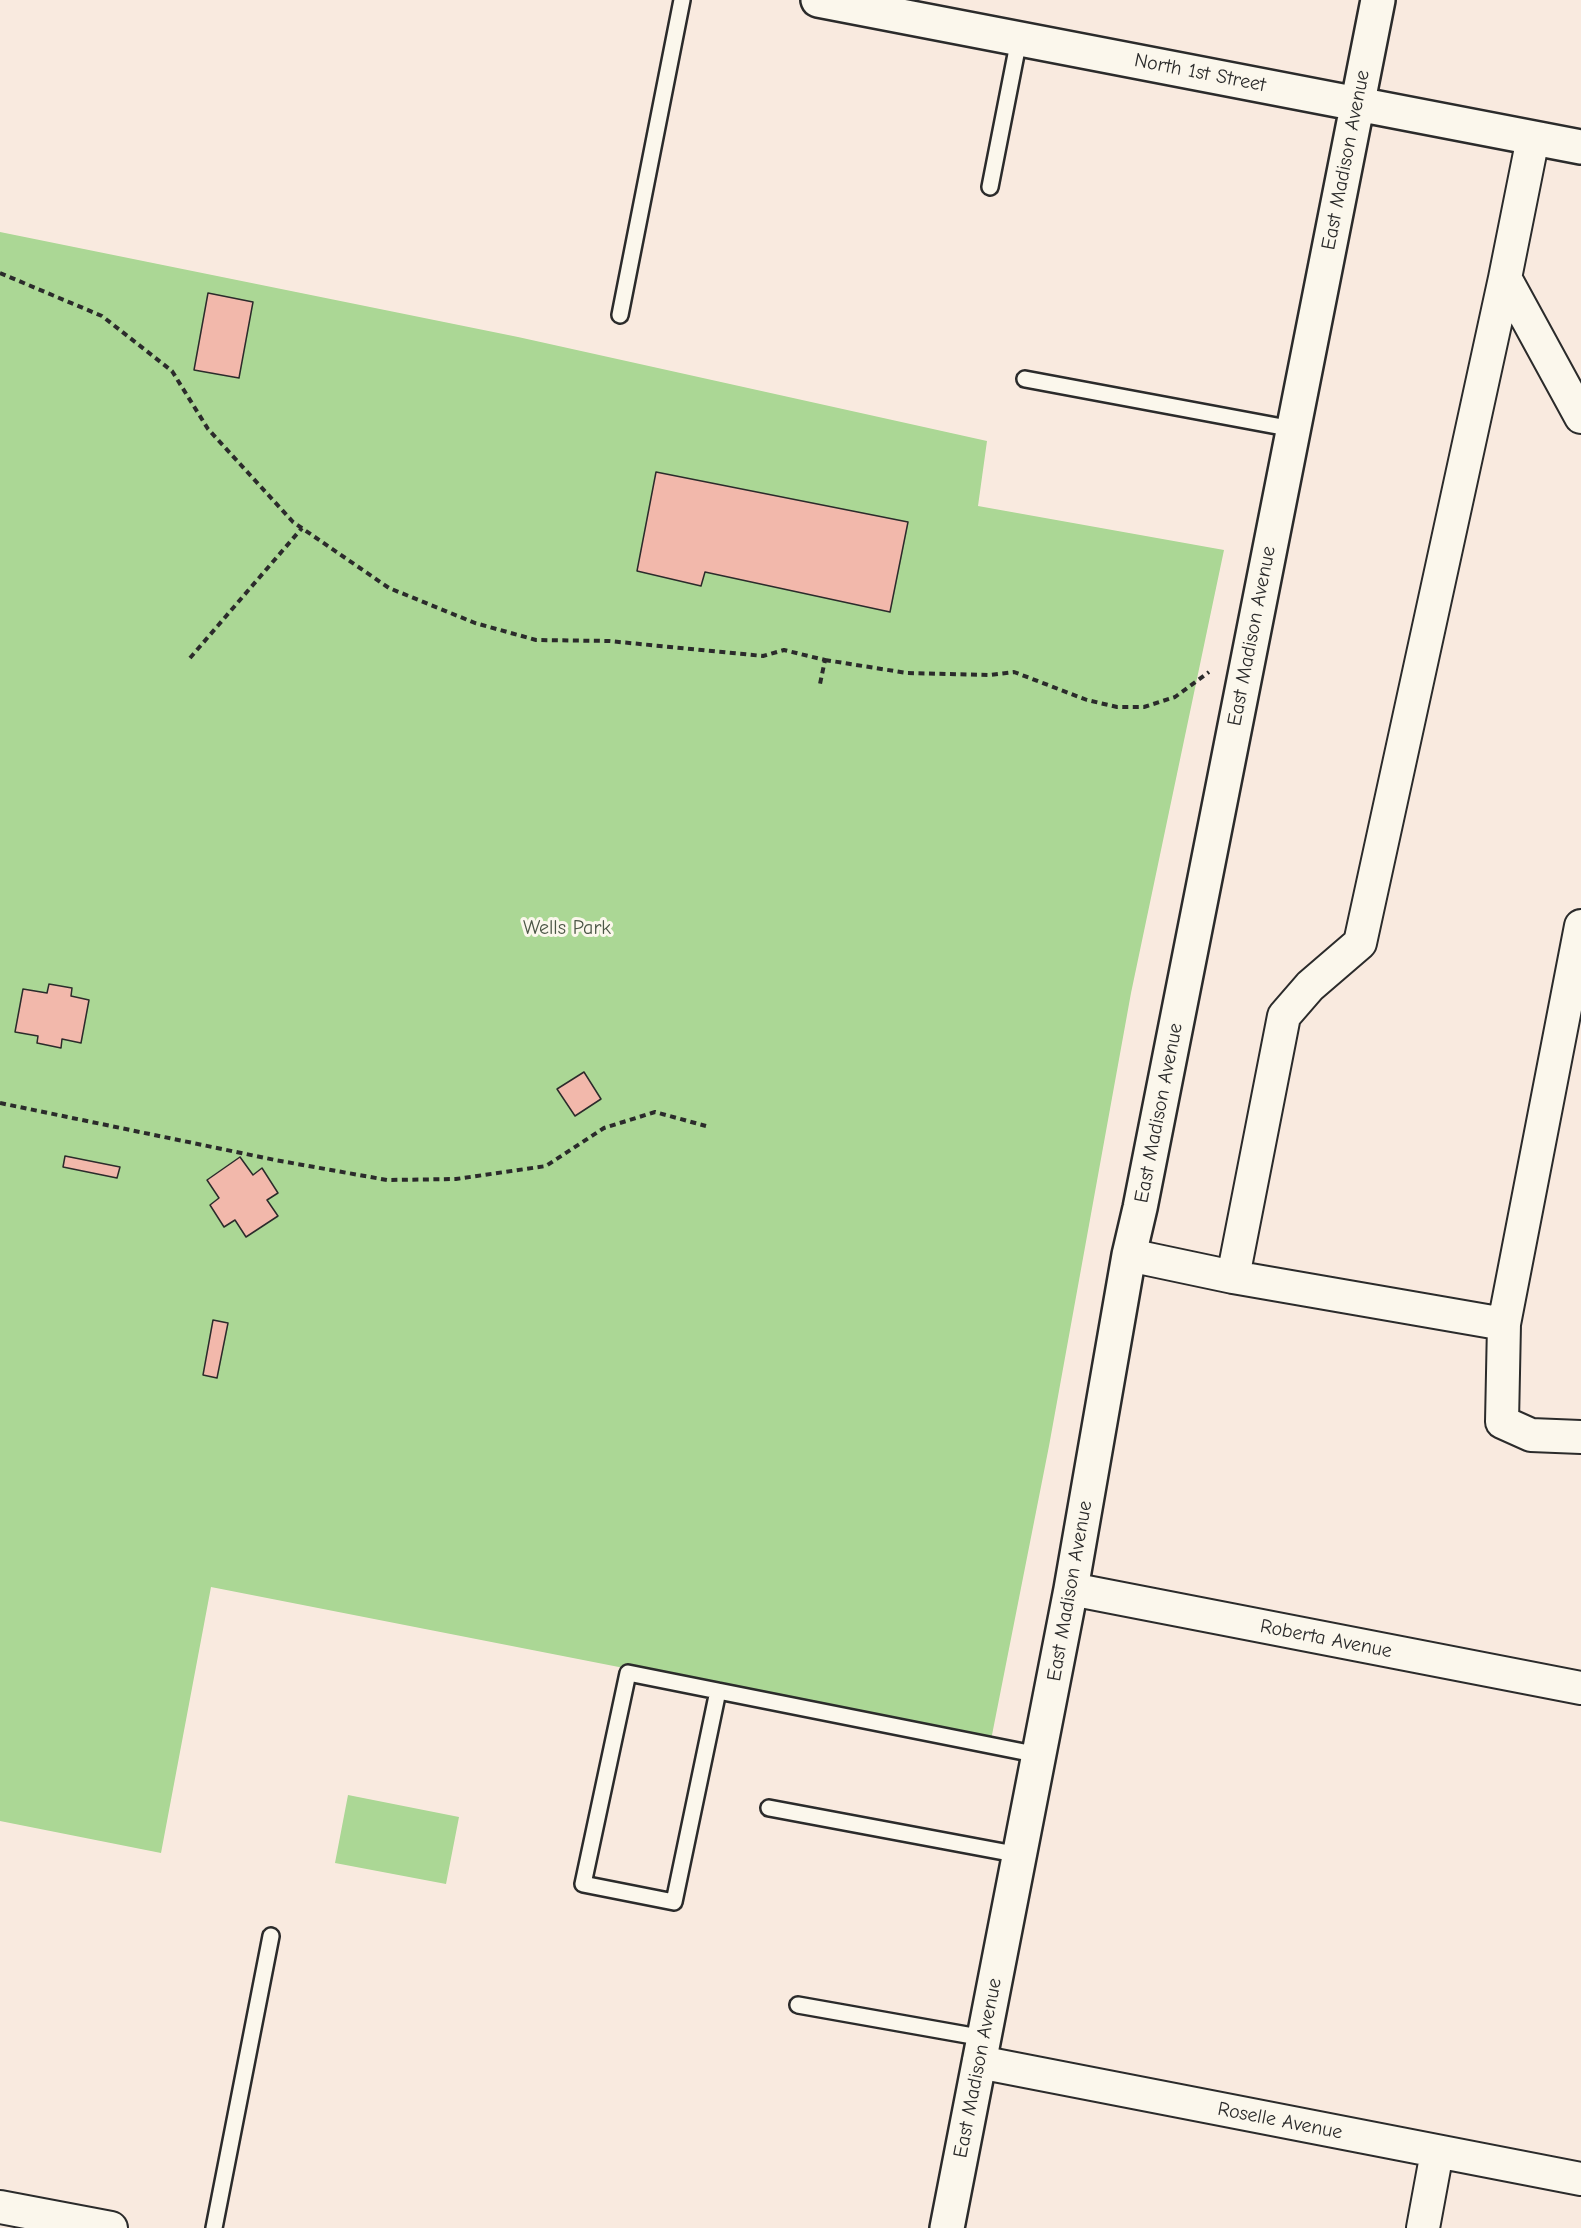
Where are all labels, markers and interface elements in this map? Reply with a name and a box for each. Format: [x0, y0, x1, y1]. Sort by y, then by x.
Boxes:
street label: North 1st Street [1132, 48, 1268, 98]
street label: East Madison Avenue [1317, 68, 1375, 252]
street label: East Madison Avenue [1223, 544, 1281, 728]
park label: Wells Park [523, 916, 611, 940]
street label: East Madison Avenue [1130, 1021, 1188, 1205]
street label: East Madison Avenue [1042, 1499, 1098, 1683]
street label: Roberta Avenue [1258, 1614, 1394, 1664]
street label: East Madison Avenue [949, 1976, 1007, 2160]
street label: Roselle Avenue [1215, 2097, 1345, 2145]

